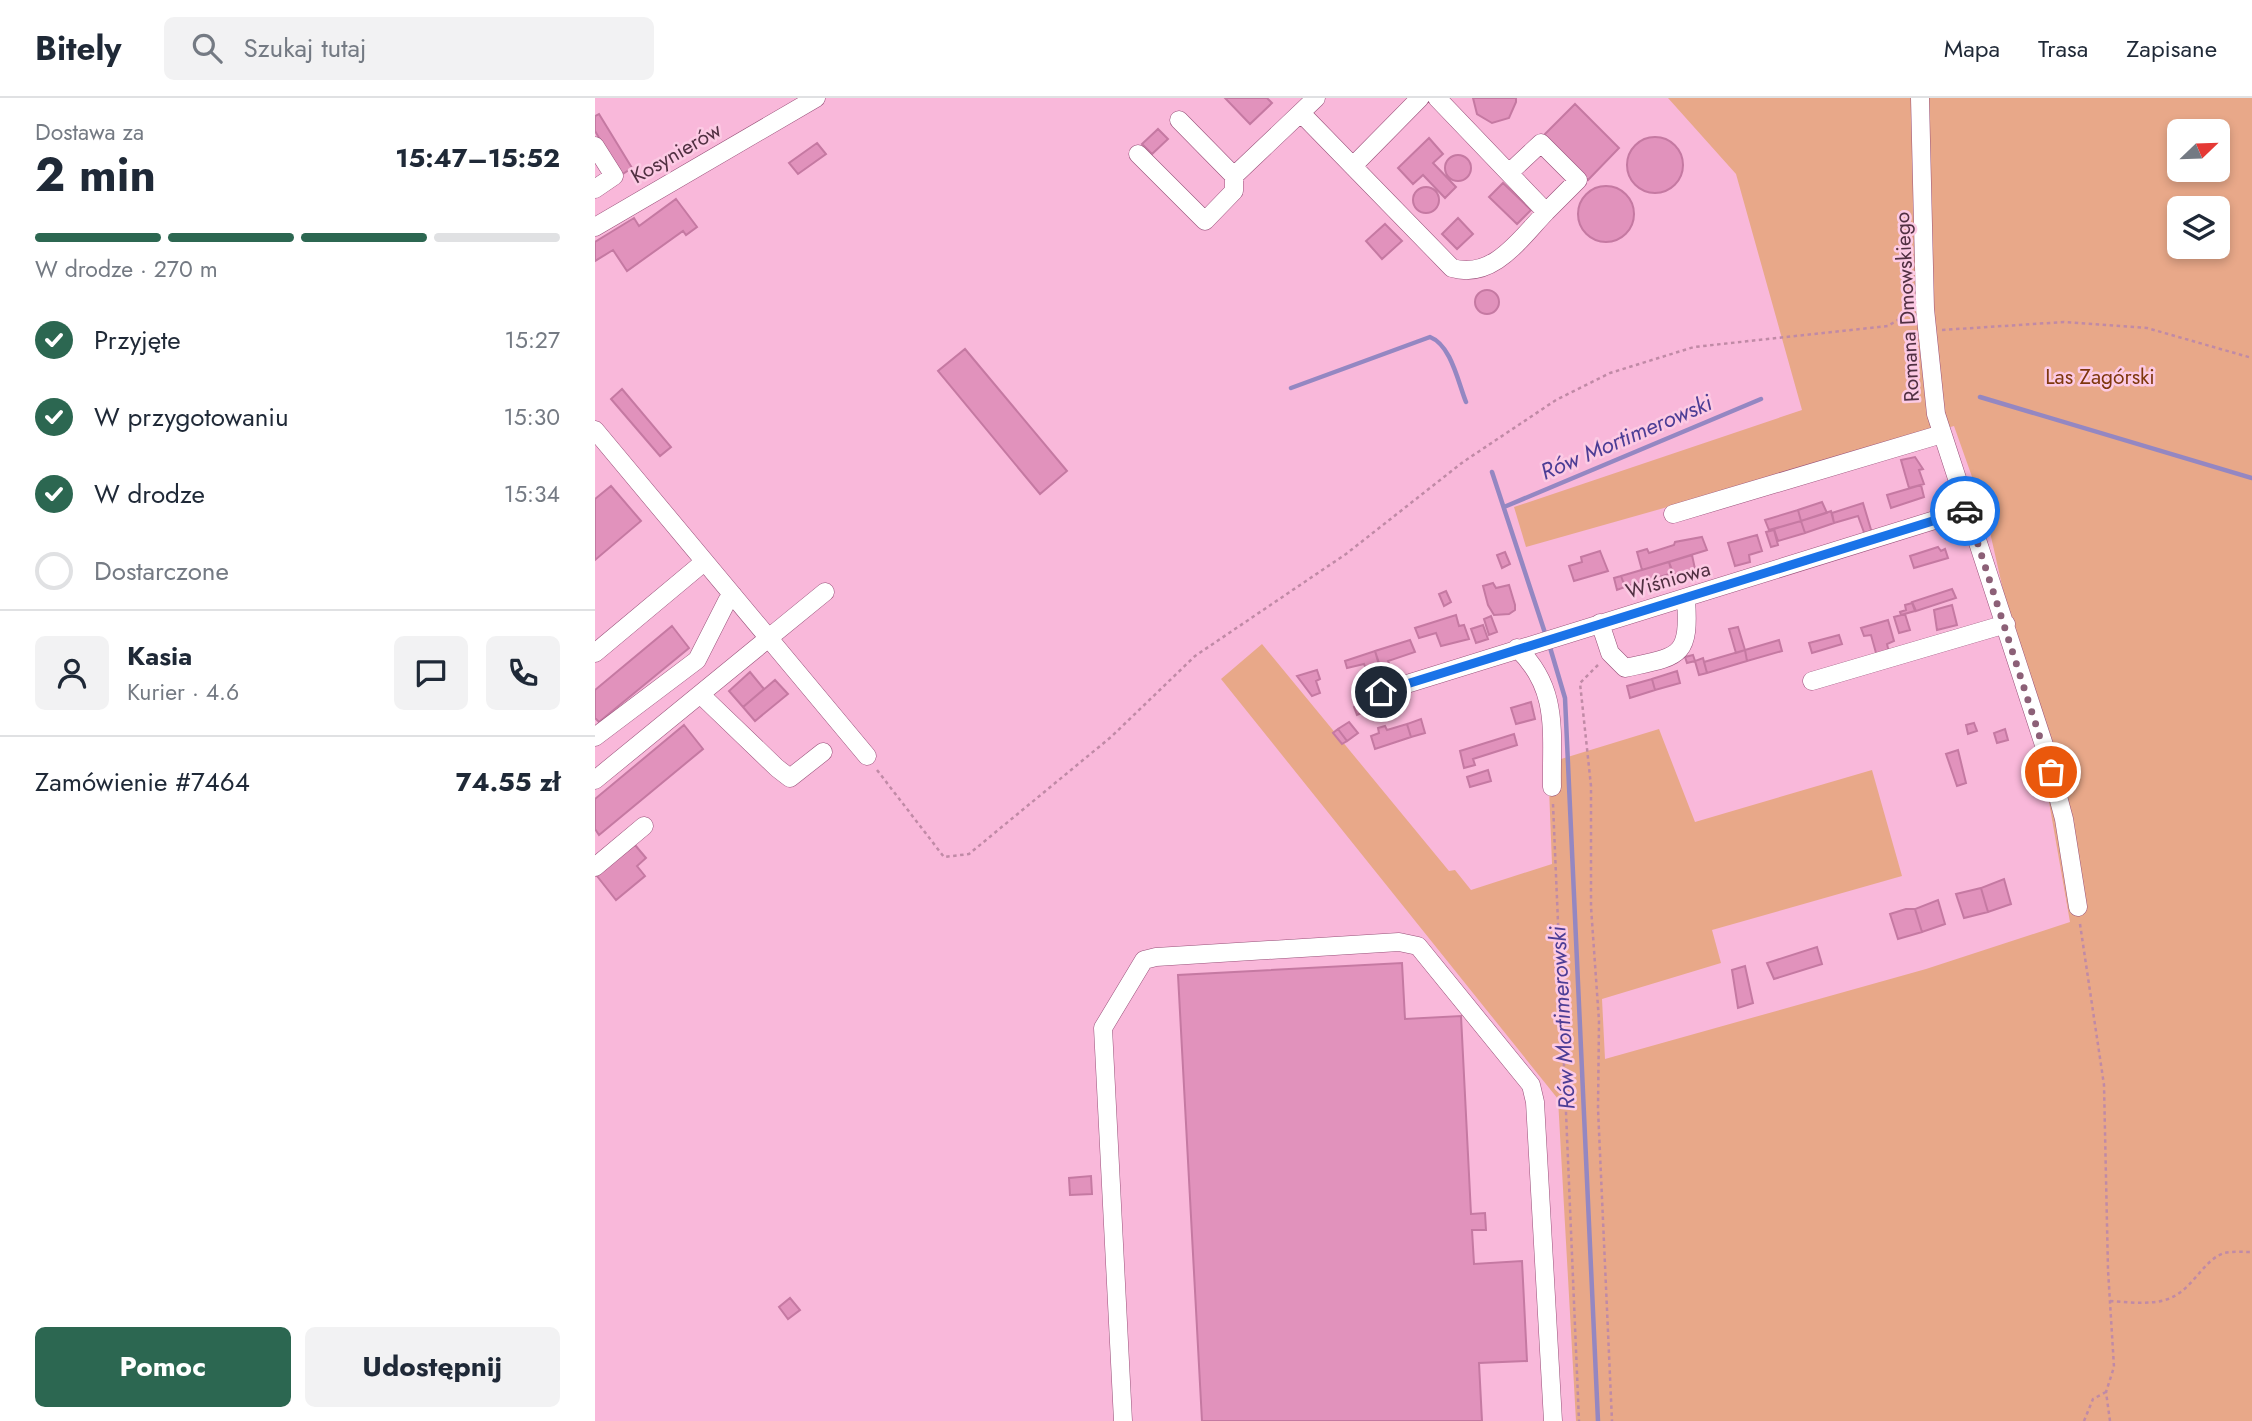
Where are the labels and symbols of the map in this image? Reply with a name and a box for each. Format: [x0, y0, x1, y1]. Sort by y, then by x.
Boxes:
street label: Kosynierów [625, 115, 727, 191]
north arrow [2167, 119, 2229, 182]
street label: Romana Dmowskiego [1887, 211, 1927, 403]
park label: Las Zagórski [2045, 362, 2155, 392]
water label: Rów Mortimerowski [1535, 385, 1718, 488]
courier [1930, 476, 2000, 546]
street label: Wiśniowa [1622, 554, 1714, 606]
pin [1351, 662, 1411, 722]
pin [2021, 742, 2081, 802]
water label: Rów Mortimerowski [1540, 924, 1584, 1110]

